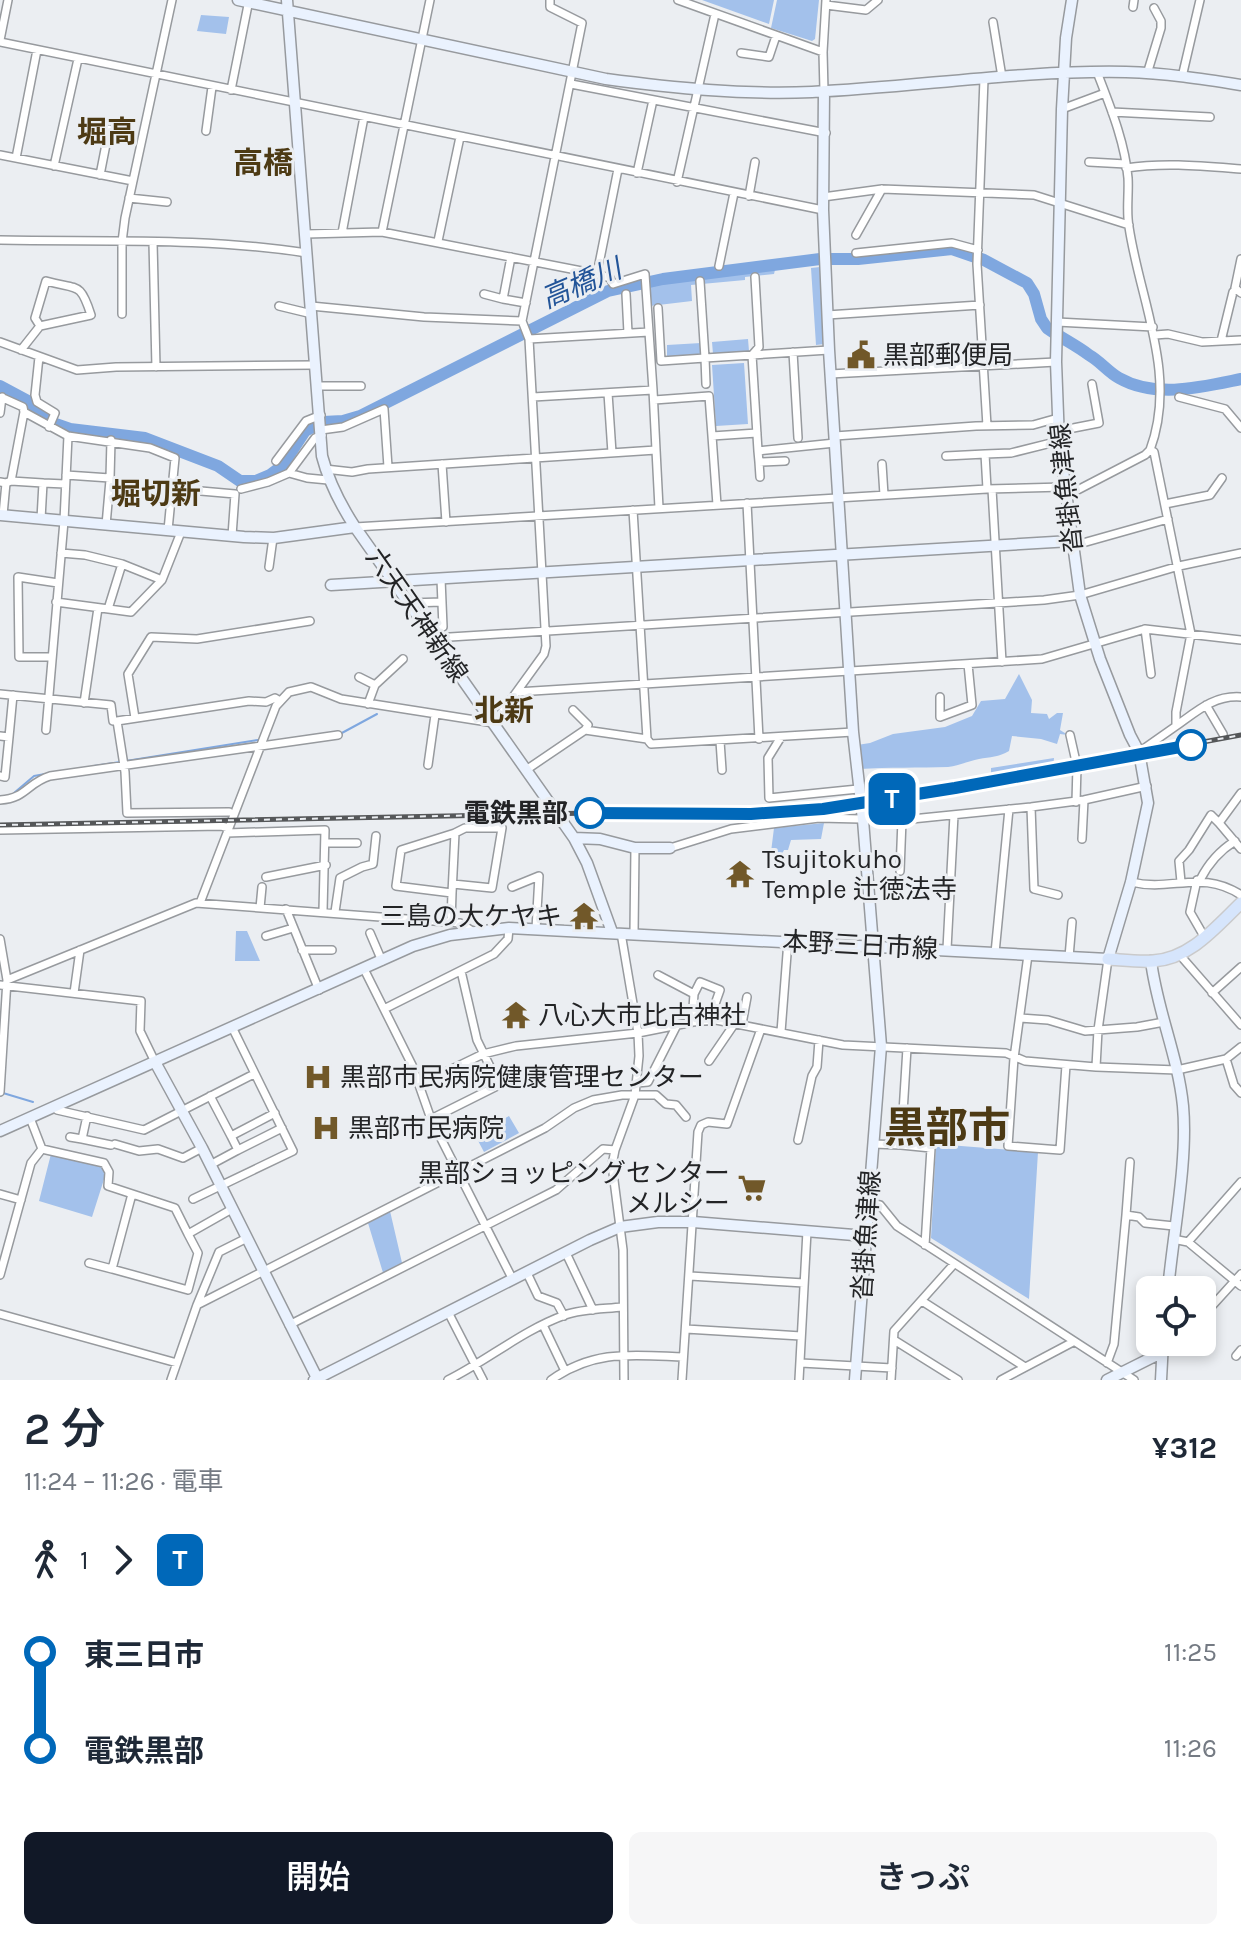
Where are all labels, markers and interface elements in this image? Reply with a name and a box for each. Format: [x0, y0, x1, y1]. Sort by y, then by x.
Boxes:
district label: 堀高 [77, 114, 137, 150]
district label: 高橋 [233, 145, 293, 181]
water label: 高橋川 [536, 251, 629, 315]
public building icon: 黒部郵便局 [846, 340, 876, 370]
place label: 黒部郵便局 [883, 340, 1013, 371]
street label: 沓掛魚津線 [1044, 422, 1089, 554]
district label: 堀切新 [111, 476, 201, 512]
street label: 六天天神新線 [359, 542, 474, 688]
district label: 北新 [474, 693, 534, 729]
unlabelled marker [1176, 730, 1206, 760]
line badge: T [866, 773, 918, 825]
text: T [885, 782, 899, 815]
place label: 電鉄黒部 [464, 798, 568, 829]
marker: 電鉄黒部 [575, 798, 605, 828]
place label: Tsujitokuho Temple 辻徳法寺 [762, 844, 957, 905]
temple icon: Tsujitokuho Temple 辻徳法寺 [725, 859, 755, 889]
place label: 三島の大ケヤキ [380, 901, 562, 932]
temple icon: 三島の大ケヤキ [569, 901, 599, 931]
street label: 本野三日市線 [781, 926, 939, 965]
temple icon: 八心大市比古神社 [501, 1000, 531, 1030]
place label: 八心大市比古神社 [538, 1000, 746, 1031]
hospital icon: 黒部市民病院健康管理センター [303, 1062, 333, 1092]
place label: 黒部市民病院健康管理センター [340, 1062, 704, 1093]
district label: 黒部市 [884, 1103, 1010, 1153]
hospital icon: 黒部市民病院 [311, 1113, 341, 1143]
place label: 黒部市民病院 [348, 1113, 504, 1144]
place label: 黒部ショッピングセンター メルシー [418, 1158, 730, 1219]
street label: 沓掛魚津線 [847, 1169, 886, 1301]
supermarket icon: 黒部ショッピングセンター メルシー [737, 1173, 767, 1203]
map controls [1136, 1276, 1216, 1356]
button: locate [1136, 1276, 1216, 1356]
text: 2 分 [24, 1404, 105, 1455]
text: ¥312 [1152, 1430, 1217, 1466]
text: 11:24 – 11:26 · 電車 [24, 1466, 224, 1497]
icon: walk [24, 1538, 68, 1582]
icon: forward [101, 1538, 145, 1582]
text: T [173, 1543, 187, 1576]
text: 1 [80, 1545, 89, 1576]
text: 東三日市 [84, 1637, 204, 1673]
text: 11:25 [1164, 1637, 1217, 1668]
text: 電鉄黒部 [84, 1733, 204, 1769]
text: 11:26 [1164, 1733, 1217, 1764]
button: 開始 [24, 1832, 613, 1924]
button: きっぷ [629, 1832, 1217, 1924]

